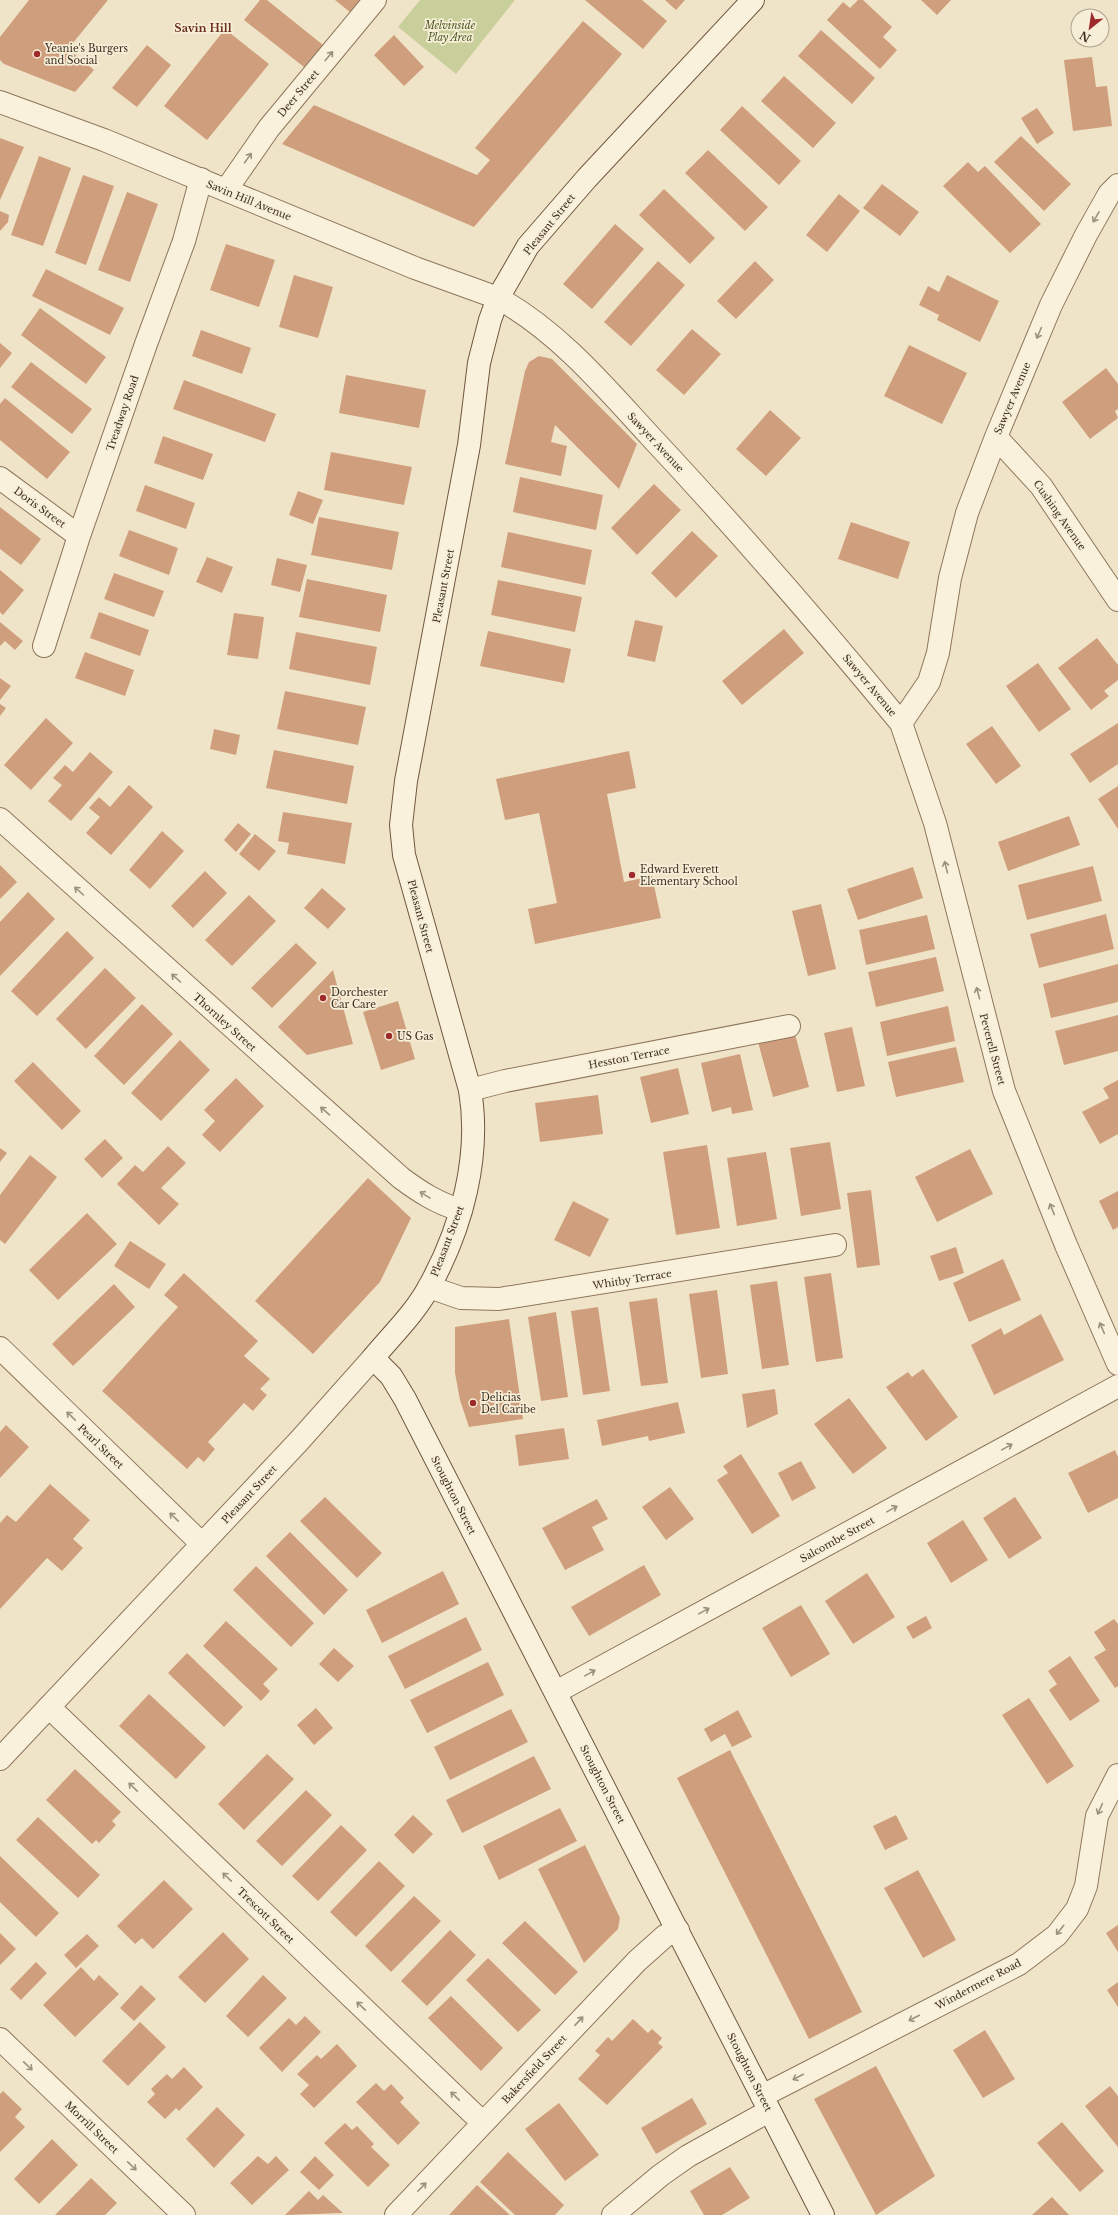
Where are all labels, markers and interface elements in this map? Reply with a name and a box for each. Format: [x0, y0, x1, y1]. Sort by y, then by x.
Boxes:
north arrow [1070, 8, 1110, 48]
park label: Melvinside Play Area [424, 19, 476, 44]
district label: Savin Hill [174, 21, 232, 35]
text: N [1076, 28, 1093, 45]
place label: Yeanie's Burgers and Social [44, 42, 128, 67]
marker: Yeanie's Burgers and Social [32, 49, 42, 59]
one-way arrow [325, 50, 334, 61]
street label: Deer Street [275, 67, 322, 120]
one-way arrow [244, 152, 252, 163]
street label: Savin Hill Avenue [204, 177, 294, 224]
street label: Pleasant Street [521, 191, 578, 258]
one-way arrow [1092, 211, 1100, 223]
one-way arrow [1035, 327, 1042, 339]
street label: Sawyer Avenue [991, 360, 1034, 436]
street label: Treadway Road [103, 373, 142, 453]
street label: Sawyer Avenue [625, 410, 687, 475]
street label: Cushing Avenue [1030, 478, 1089, 553]
street label: Doris Street [11, 484, 68, 531]
street label: Pleasant Street [430, 548, 457, 624]
street label: Sawyer Avenue [840, 652, 900, 719]
one-way arrow [942, 861, 949, 874]
place label: Edward Everett Elementary School [640, 863, 738, 888]
marker: Edward Everett Elementary School [627, 870, 637, 880]
street label: Pleasant Street [405, 878, 437, 954]
one-way arrow [75, 887, 85, 896]
one-way arrow [171, 973, 181, 983]
place label: Dorchester Car Care [331, 986, 388, 1011]
one-way arrow [974, 987, 981, 1000]
street label: Thornley Street [190, 990, 259, 1054]
marker: Dorchester Car Care [318, 993, 328, 1003]
street label: Peverell Street [977, 1012, 1008, 1087]
place label: US Gas [397, 1030, 434, 1043]
marker: US Gas [384, 1031, 394, 1041]
street label: Hesston Terrace [587, 1043, 671, 1072]
one-way arrow [321, 1107, 331, 1116]
one-way arrow [419, 1190, 431, 1198]
one-way arrow [1047, 1203, 1055, 1215]
street label: Pleasant Street [428, 1204, 467, 1279]
street label: Whitby Terrace [591, 1267, 673, 1292]
one-way arrow [1098, 1323, 1106, 1335]
place label: Delicias Del Caribe [481, 1391, 536, 1416]
marker: Delicias Del Caribe [468, 1398, 478, 1408]
one-way arrow [66, 1411, 76, 1421]
street label: Pearl Street [75, 1421, 126, 1472]
one-way arrow [1000, 1442, 1012, 1450]
street label: Stoughton Street [428, 1454, 479, 1537]
street label: Pleasant Street [219, 1462, 280, 1526]
one-way arrow [886, 1505, 898, 1512]
one-way arrow [169, 1512, 179, 1521]
street label: Salcombe Street [798, 1514, 877, 1565]
one-way arrow [698, 1607, 710, 1614]
one-way arrow [584, 1669, 596, 1677]
street label: Stoughton Street [577, 1743, 628, 1826]
one-way arrow [128, 1783, 138, 1792]
one-way arrow [1096, 1803, 1103, 1815]
one-way arrow [222, 1873, 232, 1882]
street label: Trescott Street [234, 1885, 297, 1946]
one-way arrow [1056, 1925, 1065, 1935]
street label: Windermere Road [932, 1956, 1024, 2013]
one-way arrow [356, 2001, 366, 2011]
one-way arrow [908, 2015, 920, 2022]
one-way arrow [575, 2016, 584, 2026]
street label: Stoughton Street [724, 2031, 775, 2114]
street label: Bakersfield Street [499, 2032, 570, 2106]
one-way arrow [23, 2061, 33, 2071]
one-way arrow [792, 2074, 804, 2082]
one-way arrow [450, 2091, 460, 2101]
street label: Morrill Street [62, 2099, 121, 2156]
one-way arrow [127, 2161, 137, 2170]
one-way arrow [418, 2182, 427, 2192]

